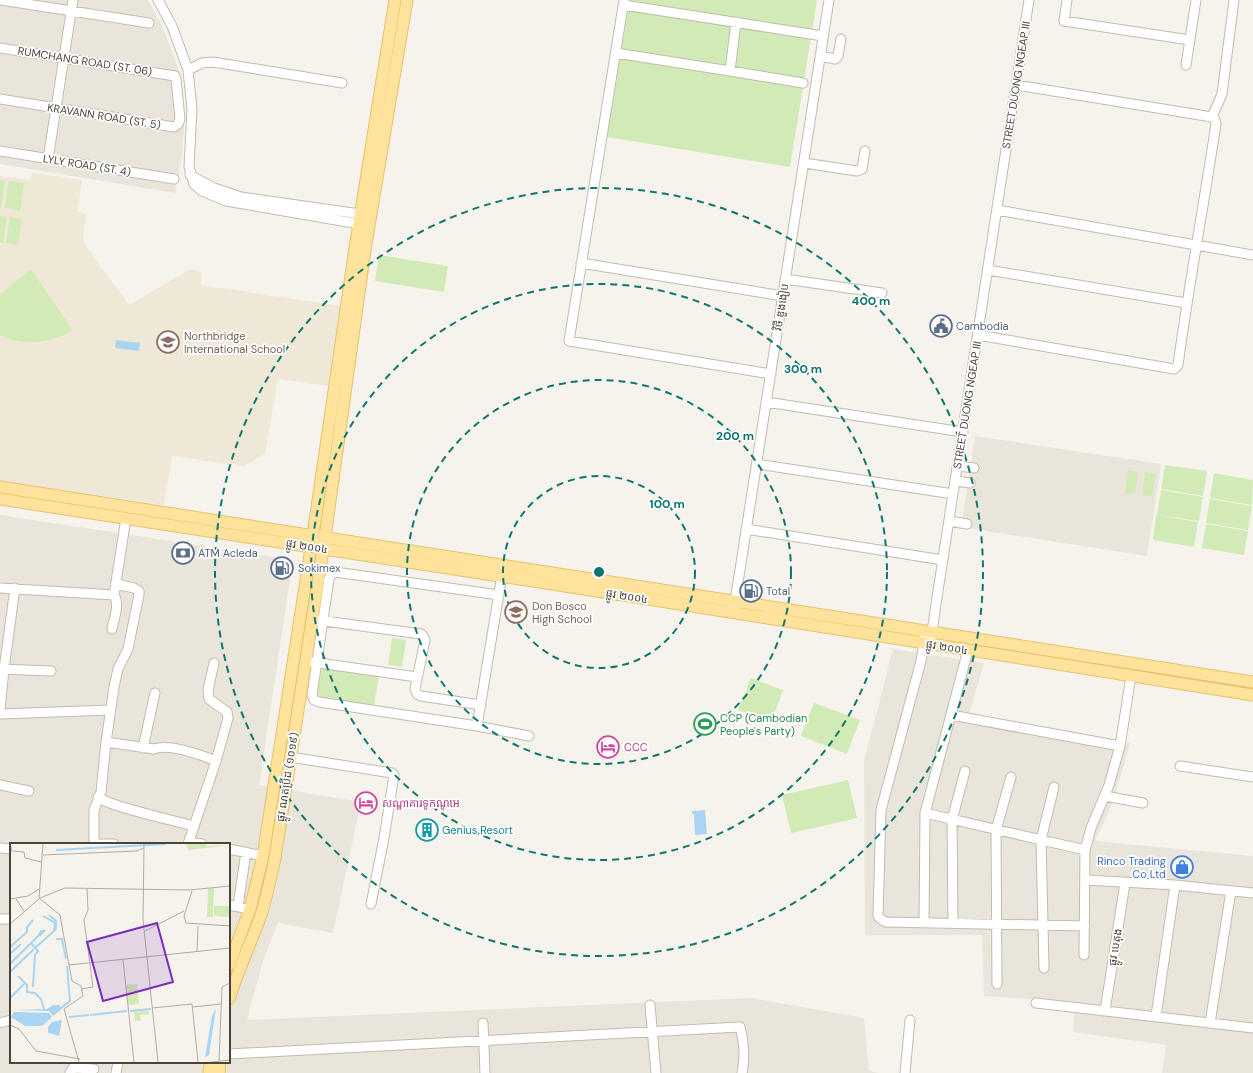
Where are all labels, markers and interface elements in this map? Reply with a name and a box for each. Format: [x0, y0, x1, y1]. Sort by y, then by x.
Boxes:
street label: STREET DUONG NGEAP III [999, 20, 1033, 150]
street label: RUMCHANG ROAD (ST. 06) [17, 43, 153, 79]
street label: KRAVANN ROAD (ST. 5) [46, 100, 162, 132]
street label: LYLY ROAD (ST. 4) [42, 151, 132, 179]
street label: វិថី ឌួងងៀប [770, 282, 792, 332]
text: 400 m [852, 293, 890, 309]
public building icon: Cambodia [928, 313, 954, 339]
place label: Cambodia [956, 319, 1009, 333]
school or university icon: Northbridge International School [155, 329, 181, 355]
place label: Northbridge International School [184, 329, 285, 356]
street label: STREET DUONG NGEAP III [950, 340, 984, 470]
text: 300 m [784, 361, 822, 377]
text: 200 m [716, 428, 754, 444]
text: 100 m [649, 496, 685, 512]
street label: ផ្លូវ ២០០៤ [284, 536, 329, 559]
bank icon: ATM Acleda [170, 540, 196, 566]
place label: ATM Acleda [198, 546, 258, 560]
fuel station icon: Sokimex [269, 555, 295, 581]
place label: Sokimex [298, 561, 341, 575]
centre of rings [592, 565, 606, 579]
fuel station icon: Total [738, 578, 764, 604]
place label: Total [766, 584, 790, 598]
street label: ផ្លូវ ២០០៤ [604, 586, 649, 609]
school or university icon: Don Bosco High School [503, 599, 529, 625]
place label: Don Bosco High School [532, 599, 592, 626]
street label: ផ្លូវ ២០០៤ [924, 637, 969, 660]
sports icon: CCP (Cambodian People's Party) [692, 711, 718, 737]
place label: CCP (Cambodian People's Party) [720, 711, 807, 738]
street label: ផ្លូវ ណតប្រ៊ីដ (១០១៩) [272, 731, 304, 823]
hotel icon: CCC [595, 734, 621, 760]
place label: CCC [624, 740, 648, 754]
hotel icon: សណ្ឋាគារទូកណូអេ [353, 790, 379, 816]
place label: សណ្ឋាគារទូកណូអេ [382, 796, 460, 810]
building icon: Genius Resort [414, 817, 440, 843]
place label: Genius Resort [442, 823, 513, 837]
inset map [10, 843, 230, 1063]
place label: Rinco Trading Co Ltd [1097, 854, 1166, 881]
shop icon: Rinco Trading Co Ltd [1169, 854, 1195, 880]
street label: ផ្លូវ បេតុង [1105, 927, 1128, 967]

